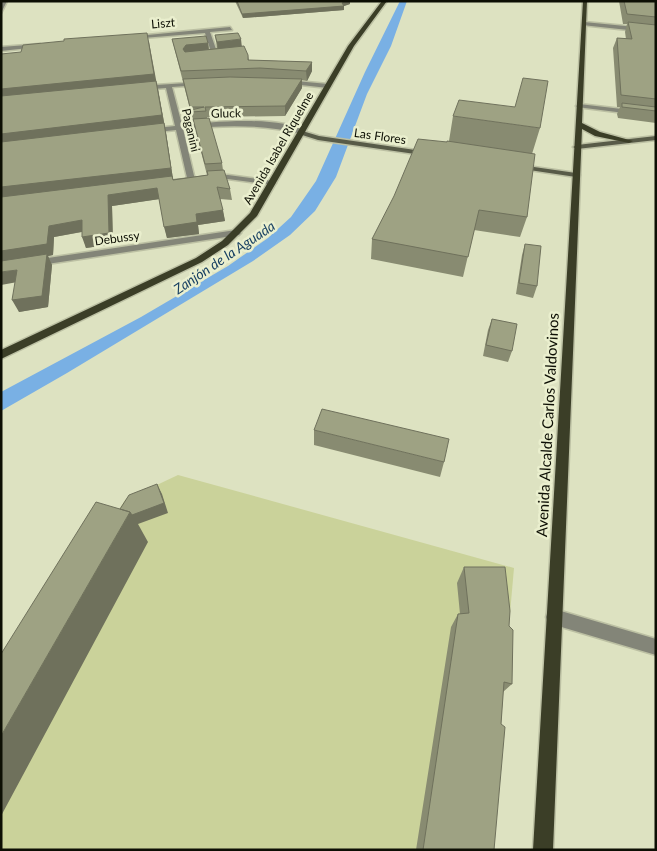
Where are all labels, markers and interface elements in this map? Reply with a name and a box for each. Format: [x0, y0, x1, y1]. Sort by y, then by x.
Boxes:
street label: Liszt [150, 14, 176, 32]
street label: Avenida Isabel Riquelme [240, 89, 316, 207]
street label: Gluck [211, 105, 242, 121]
street label: Paganini [179, 107, 203, 153]
street label: Las Flores [353, 125, 407, 147]
water label: Zanjón de la Aguada [169, 217, 278, 298]
street label: Debussy [94, 227, 141, 249]
street label: Avenida Alcalde Carlos Valdovinos [532, 312, 562, 538]

